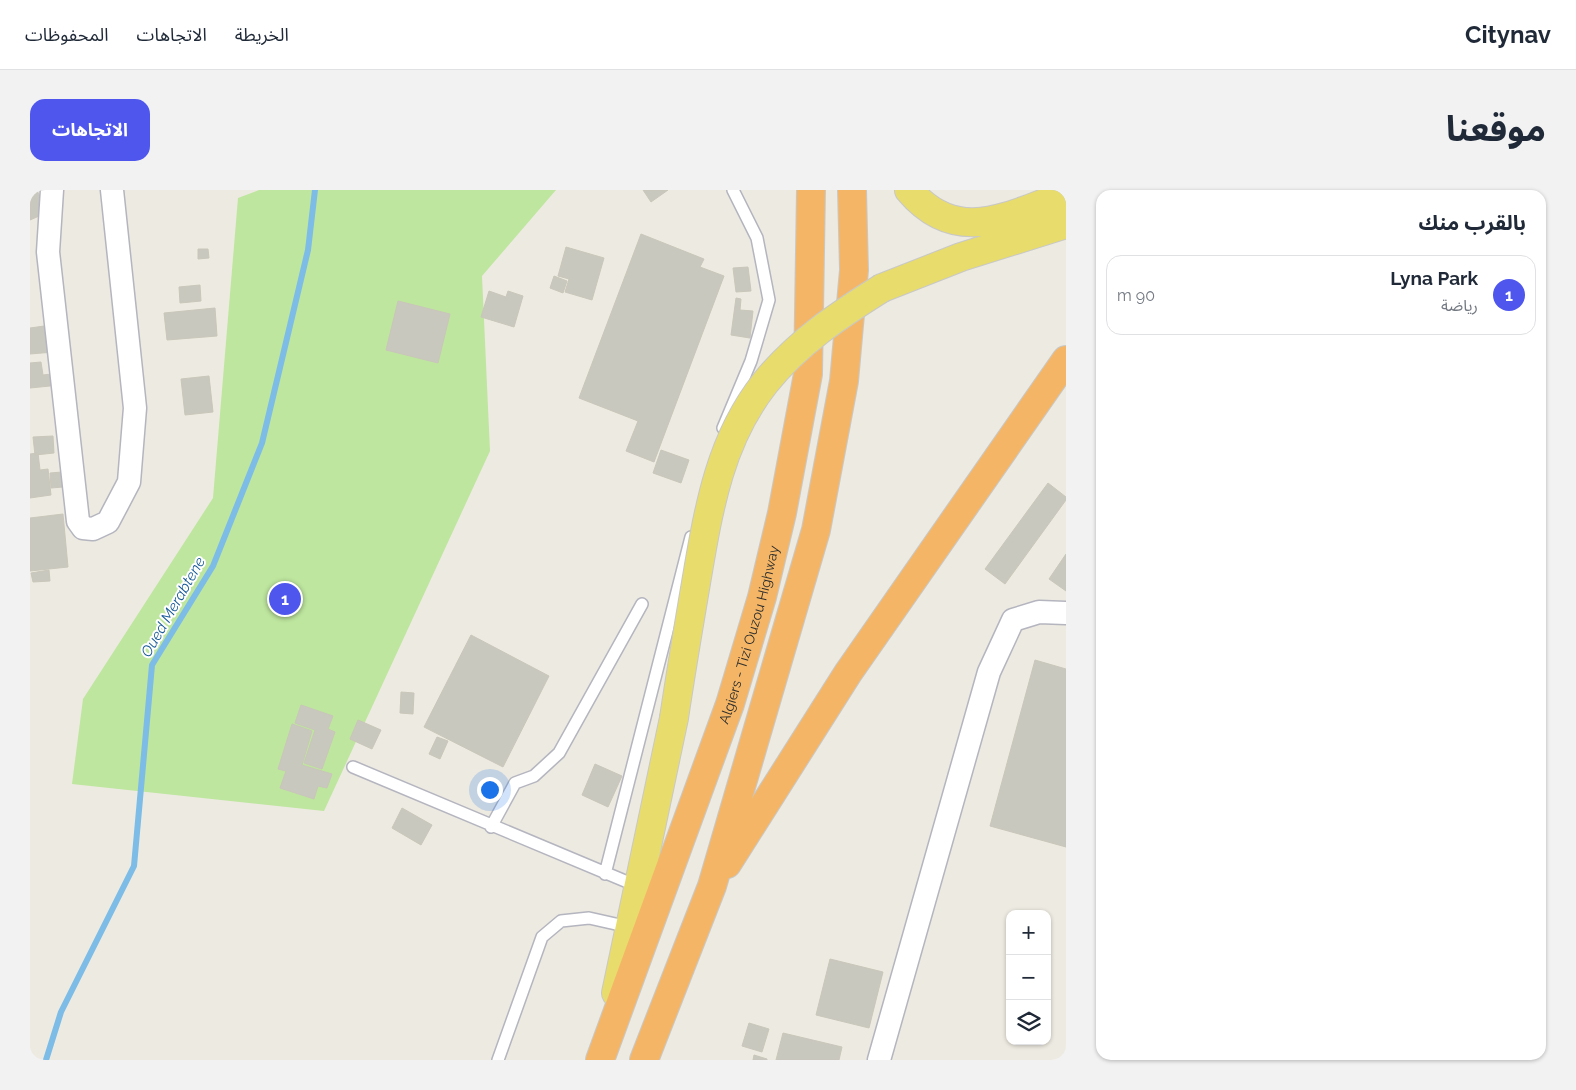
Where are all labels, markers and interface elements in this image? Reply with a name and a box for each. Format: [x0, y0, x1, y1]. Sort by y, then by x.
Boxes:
text: Citynav [1465, 20, 1551, 49]
text: المحفوظات [25, 24, 109, 45]
text: الاتجاهات [137, 24, 207, 45]
text: الخريطة [235, 24, 289, 45]
button: الاتجاهات [30, 99, 150, 161]
text: موقعنا [1446, 108, 1546, 149]
text: بالقرب منك [1419, 210, 1526, 235]
text: Lyna Park [1390, 267, 1478, 289]
text: 90 m [1117, 286, 1155, 305]
text: 1 [1505, 286, 1513, 305]
text: رياضة [1441, 296, 1478, 315]
street label: Algiers - Tizi Ouzou Highway [715, 543, 782, 726]
water label: Oued Merabtene [137, 554, 209, 660]
pin: 1 [269, 580, 301, 618]
your location [477, 777, 503, 803]
map controls [1006, 910, 1051, 1045]
button: + [1006, 910, 1051, 955]
button: − [1006, 955, 1051, 1000]
button: layers [1006, 1000, 1051, 1045]

